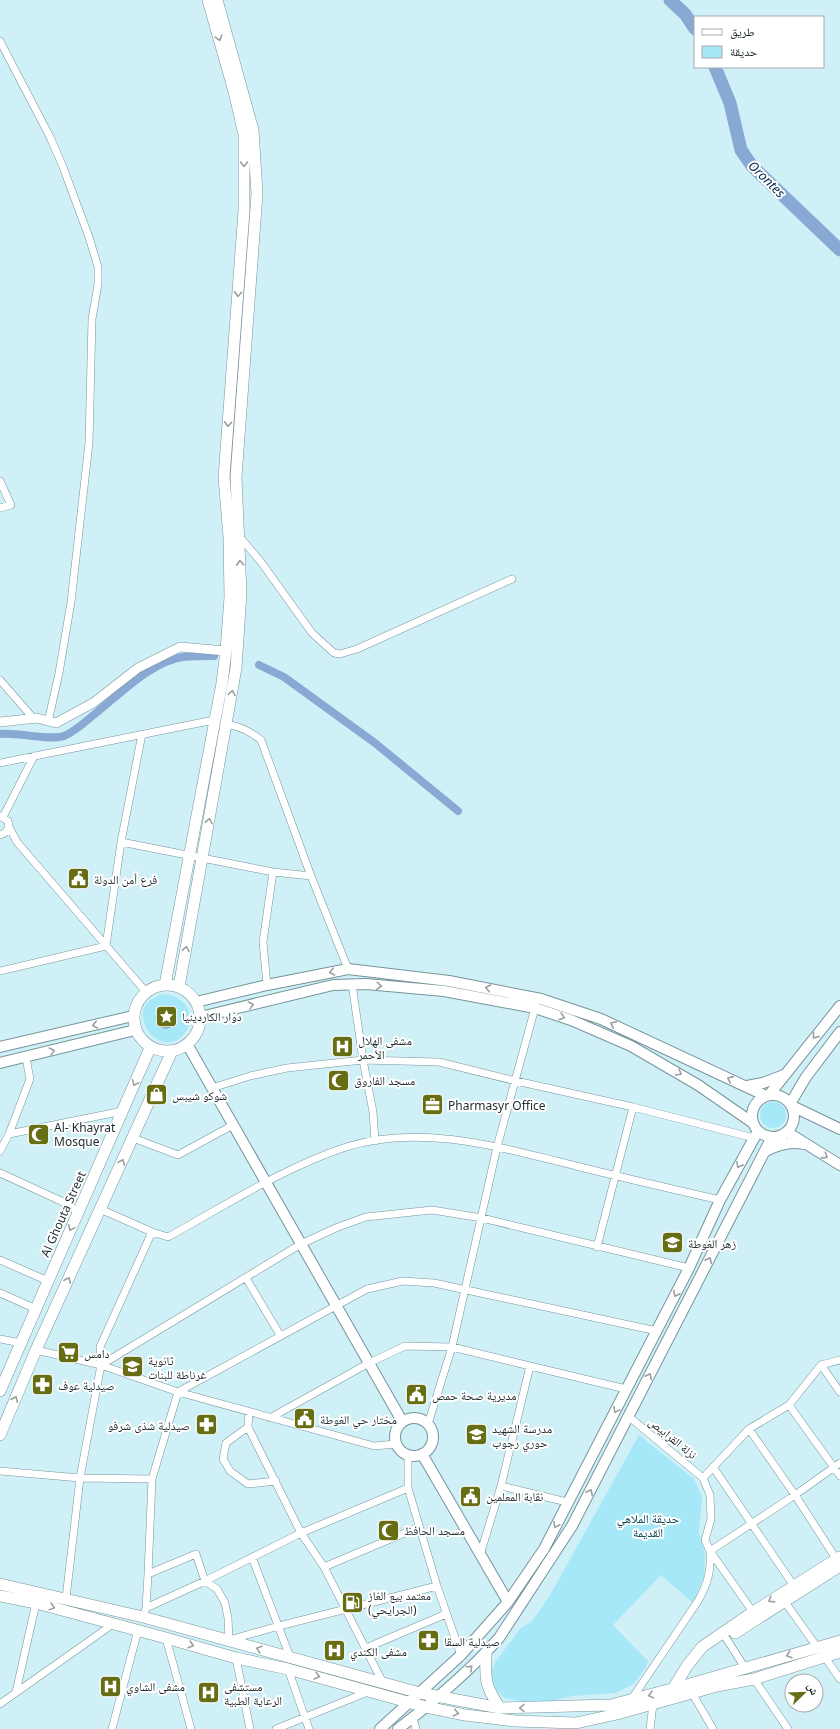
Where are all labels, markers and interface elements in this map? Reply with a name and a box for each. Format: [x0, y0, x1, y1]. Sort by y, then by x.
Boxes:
legend [694, 16, 824, 68]
text: طريق [730, 23, 755, 40]
one-way arrow [214, 34, 222, 41]
text: حديقة [730, 43, 758, 60]
water label: Orontes [745, 157, 790, 202]
one-way arrow [240, 161, 248, 167]
one-way arrow [233, 291, 242, 297]
one-way arrow [224, 421, 233, 427]
one-way arrow [236, 560, 244, 566]
one-way arrow [227, 690, 236, 696]
one-way arrow [205, 818, 213, 824]
public building icon: فرع أمن الدولة [65, 866, 91, 892]
place label: فرع أمن الدولة [94, 871, 157, 888]
one-way arrow [181, 945, 189, 952]
one-way arrow [329, 968, 335, 976]
one-way arrow [376, 981, 382, 990]
one-way arrow [485, 985, 491, 993]
one-way arrow [248, 1001, 255, 1009]
place icon: دوّار الكاردينيا [154, 1003, 180, 1029]
place label: دوّار الكاردينيا [182, 1008, 242, 1025]
one-way arrow [558, 1012, 565, 1021]
one-way arrow [92, 1020, 98, 1028]
one-way arrow [609, 1021, 617, 1029]
place label: مشفى الهلال الأحمر [357, 1032, 412, 1063]
one-way arrow [813, 1032, 820, 1039]
hospital icon: مشفى الهلال الأحمر [330, 1034, 356, 1060]
one-way arrow [48, 1047, 55, 1056]
mosque icon: مسجد الفاروق [326, 1067, 352, 1093]
one-way arrow [675, 1069, 682, 1076]
place label: مسجد الفاروق [354, 1072, 415, 1089]
one-way arrow [727, 1076, 735, 1084]
one-way arrow [131, 1080, 139, 1087]
shop icon: شوكو شيبس [144, 1082, 170, 1108]
place label: شوكو شيبس [172, 1087, 227, 1104]
office icon: Pharmasyr Office [419, 1092, 445, 1118]
place label: Pharmasyr Office [448, 1097, 546, 1114]
place label: Al- Khayrat Mosque [54, 1119, 116, 1150]
mosque icon: Al- Khayrat Mosque [25, 1121, 51, 1147]
one-way arrow [821, 1151, 828, 1159]
one-way arrow [117, 1159, 125, 1167]
one-way arrow [737, 1161, 744, 1168]
street label: Al Ghouta Street [36, 1168, 90, 1260]
one-way arrow [68, 1224, 76, 1231]
school or university icon: زهر الغوطة [660, 1230, 686, 1256]
place label: زهر الغوطة [688, 1235, 736, 1252]
one-way arrow [704, 1257, 711, 1264]
one-way arrow [63, 1277, 71, 1285]
one-way arrow [673, 1290, 681, 1298]
supermarket icon: دامس [56, 1340, 82, 1366]
place label: دامس [84, 1345, 110, 1362]
place label: ثانوية غرناطة للبنات [148, 1352, 207, 1383]
school or university icon: ثانوية غرناطة للبنات [120, 1354, 146, 1380]
pharmacy icon: صيدلية عوف [29, 1372, 55, 1398]
one-way arrow [644, 1373, 652, 1380]
place label: صيدلية عوف [58, 1377, 115, 1394]
public building icon: مديرية صحة حمص [404, 1382, 430, 1408]
place label: مديرية صحة حمص [432, 1387, 517, 1404]
one-way arrow [10, 1396, 18, 1404]
one-way arrow [613, 1405, 620, 1413]
public building icon: مختار حي الغوطة [291, 1406, 317, 1432]
place label: مختار حي الغوطة [320, 1411, 397, 1430]
pharmacy icon: صيدلية شذى شرفو [193, 1412, 219, 1438]
street label: نزلة القرابيص [645, 1413, 701, 1463]
place label: صيدلية شذى شرفو [108, 1417, 190, 1434]
place label: مدرسة الشهيد حوري رجوب [492, 1420, 552, 1453]
school or university icon: مدرسة الشهيد حوري رجوب [463, 1422, 489, 1448]
public building icon: نقابة المعلمين [458, 1483, 484, 1509]
place label: نقابة المعلمين [486, 1488, 543, 1505]
one-way arrow [585, 1488, 592, 1496]
park label: حديقة الملاهي القديمة [617, 1510, 680, 1541]
mosque icon: مسجد الحافظ [376, 1517, 402, 1543]
one-way arrow [553, 1521, 560, 1528]
place label: مسجد الحافظ [404, 1522, 465, 1539]
place label: معتمد بيع الغاز (الجرايحي) [367, 1587, 431, 1620]
fuel station icon: معتمد بيع الغاز (الجرايحي) [339, 1589, 365, 1615]
one-way arrow [768, 1596, 775, 1603]
one-way arrow [48, 1602, 55, 1611]
pharmacy icon: صيدلية السقا [416, 1628, 442, 1654]
place label: صيدلية السقا [444, 1633, 500, 1650]
hospital icon: مشفى الكندي [321, 1638, 347, 1664]
one-way arrow [187, 1640, 194, 1649]
place label: مشفى الكندي [350, 1643, 407, 1662]
one-way arrow [256, 1645, 263, 1654]
one-way arrow [786, 1650, 793, 1659]
one-way arrow [465, 1665, 473, 1672]
one-way arrow [314, 1672, 320, 1680]
hospital icon: مشفى الشاوي [97, 1673, 123, 1699]
north arrow [784, 1673, 824, 1713]
place label: مشفى الشاوي [126, 1678, 185, 1697]
place label: مستشفى الرعاية الطبية [224, 1678, 282, 1709]
hospital icon: مستشفى الرعاية الطبية [196, 1680, 222, 1706]
text: ش [804, 1681, 823, 1698]
one-way arrow [647, 1690, 654, 1699]
one-way arrow [519, 1704, 525, 1713]
one-way arrow [453, 1708, 459, 1716]

